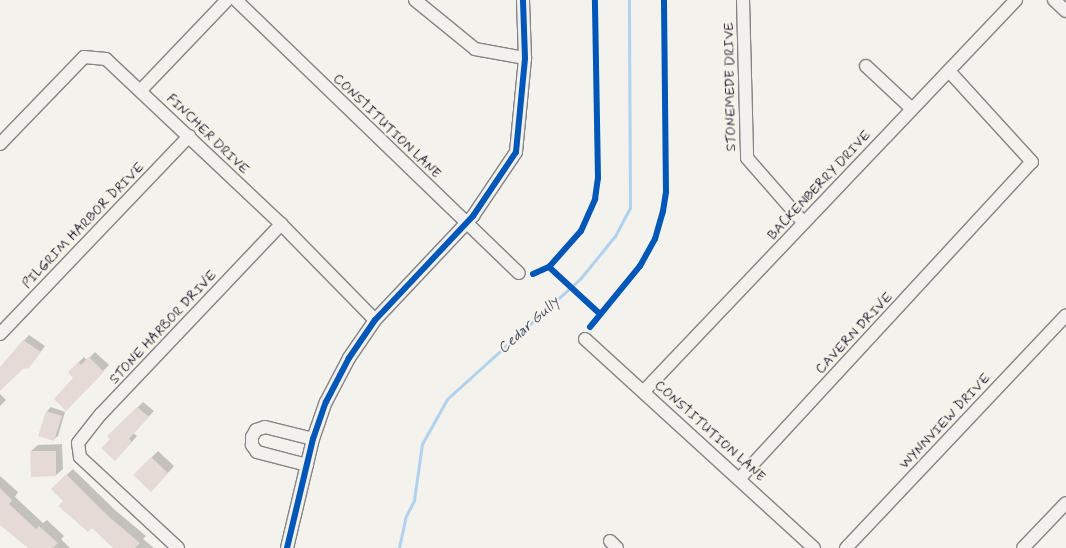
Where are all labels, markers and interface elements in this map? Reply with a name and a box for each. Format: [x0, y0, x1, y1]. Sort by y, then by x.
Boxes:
street label: STONEMEDE DRIVE [720, 21, 740, 153]
street label: CONSTITUTION LANE [328, 69, 446, 183]
street label: FINCHER DRIVE [163, 90, 253, 178]
street label: BACKENBERRY DRIVE [763, 126, 875, 244]
street label: PILGRIM HARBOR DRIVE [19, 159, 147, 291]
street label: STONE HARBOR DRIVE [106, 266, 220, 388]
street label: CAVERN DRIVE [812, 288, 896, 378]
water label: Cedar Gully [495, 294, 563, 358]
street label: WYNNVIEW DRIVE [896, 369, 994, 473]
street label: CONSTITUTION LANE [650, 376, 770, 486]

